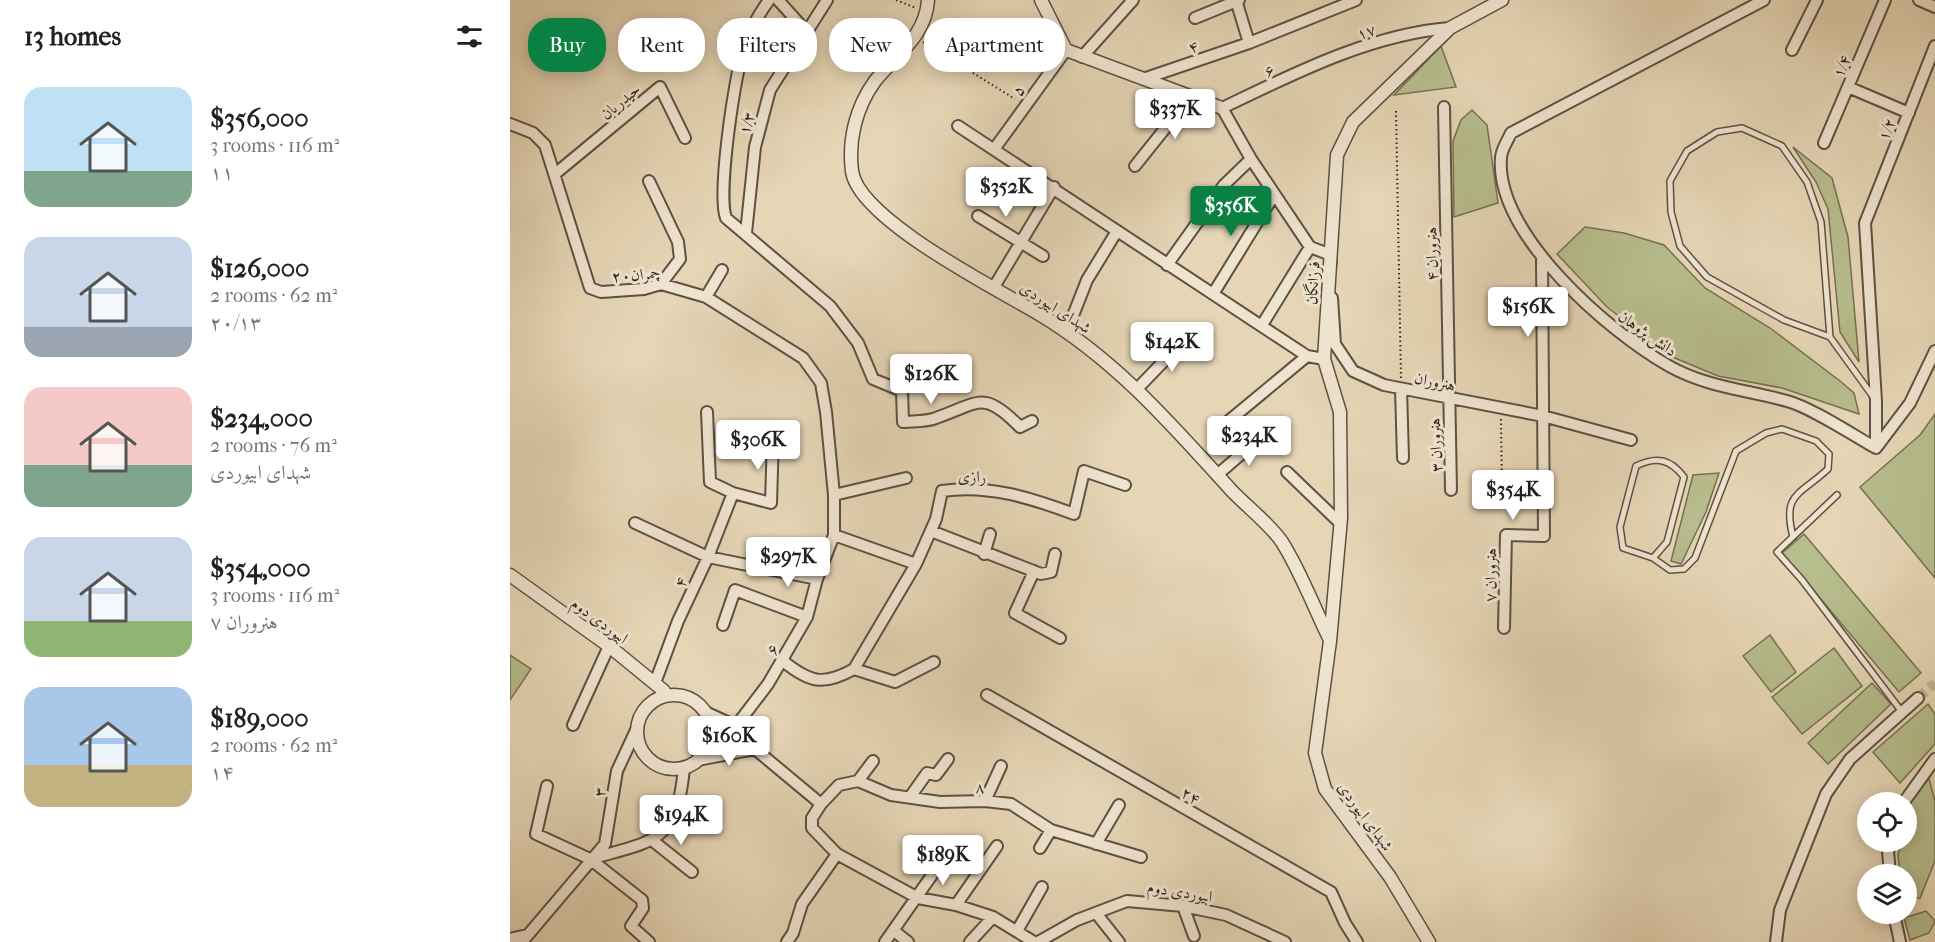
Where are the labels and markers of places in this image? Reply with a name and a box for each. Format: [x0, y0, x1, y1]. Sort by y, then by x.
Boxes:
pin: $337K [1133, 89, 1217, 140]
pin: $352K [964, 167, 1048, 218]
pin: $356K [1189, 186, 1273, 237]
pin: $156K [1486, 287, 1570, 338]
pin: $142K [1130, 322, 1214, 373]
pin: $126K [889, 354, 973, 405]
pin: $234K [1207, 416, 1291, 467]
pin: $306K [716, 420, 800, 471]
pin: $354K [1471, 470, 1555, 521]
pin: $297K [746, 537, 830, 588]
pin: $160K [687, 716, 771, 767]
pin: $194K [639, 795, 723, 846]
pin: $189K [901, 835, 985, 886]

